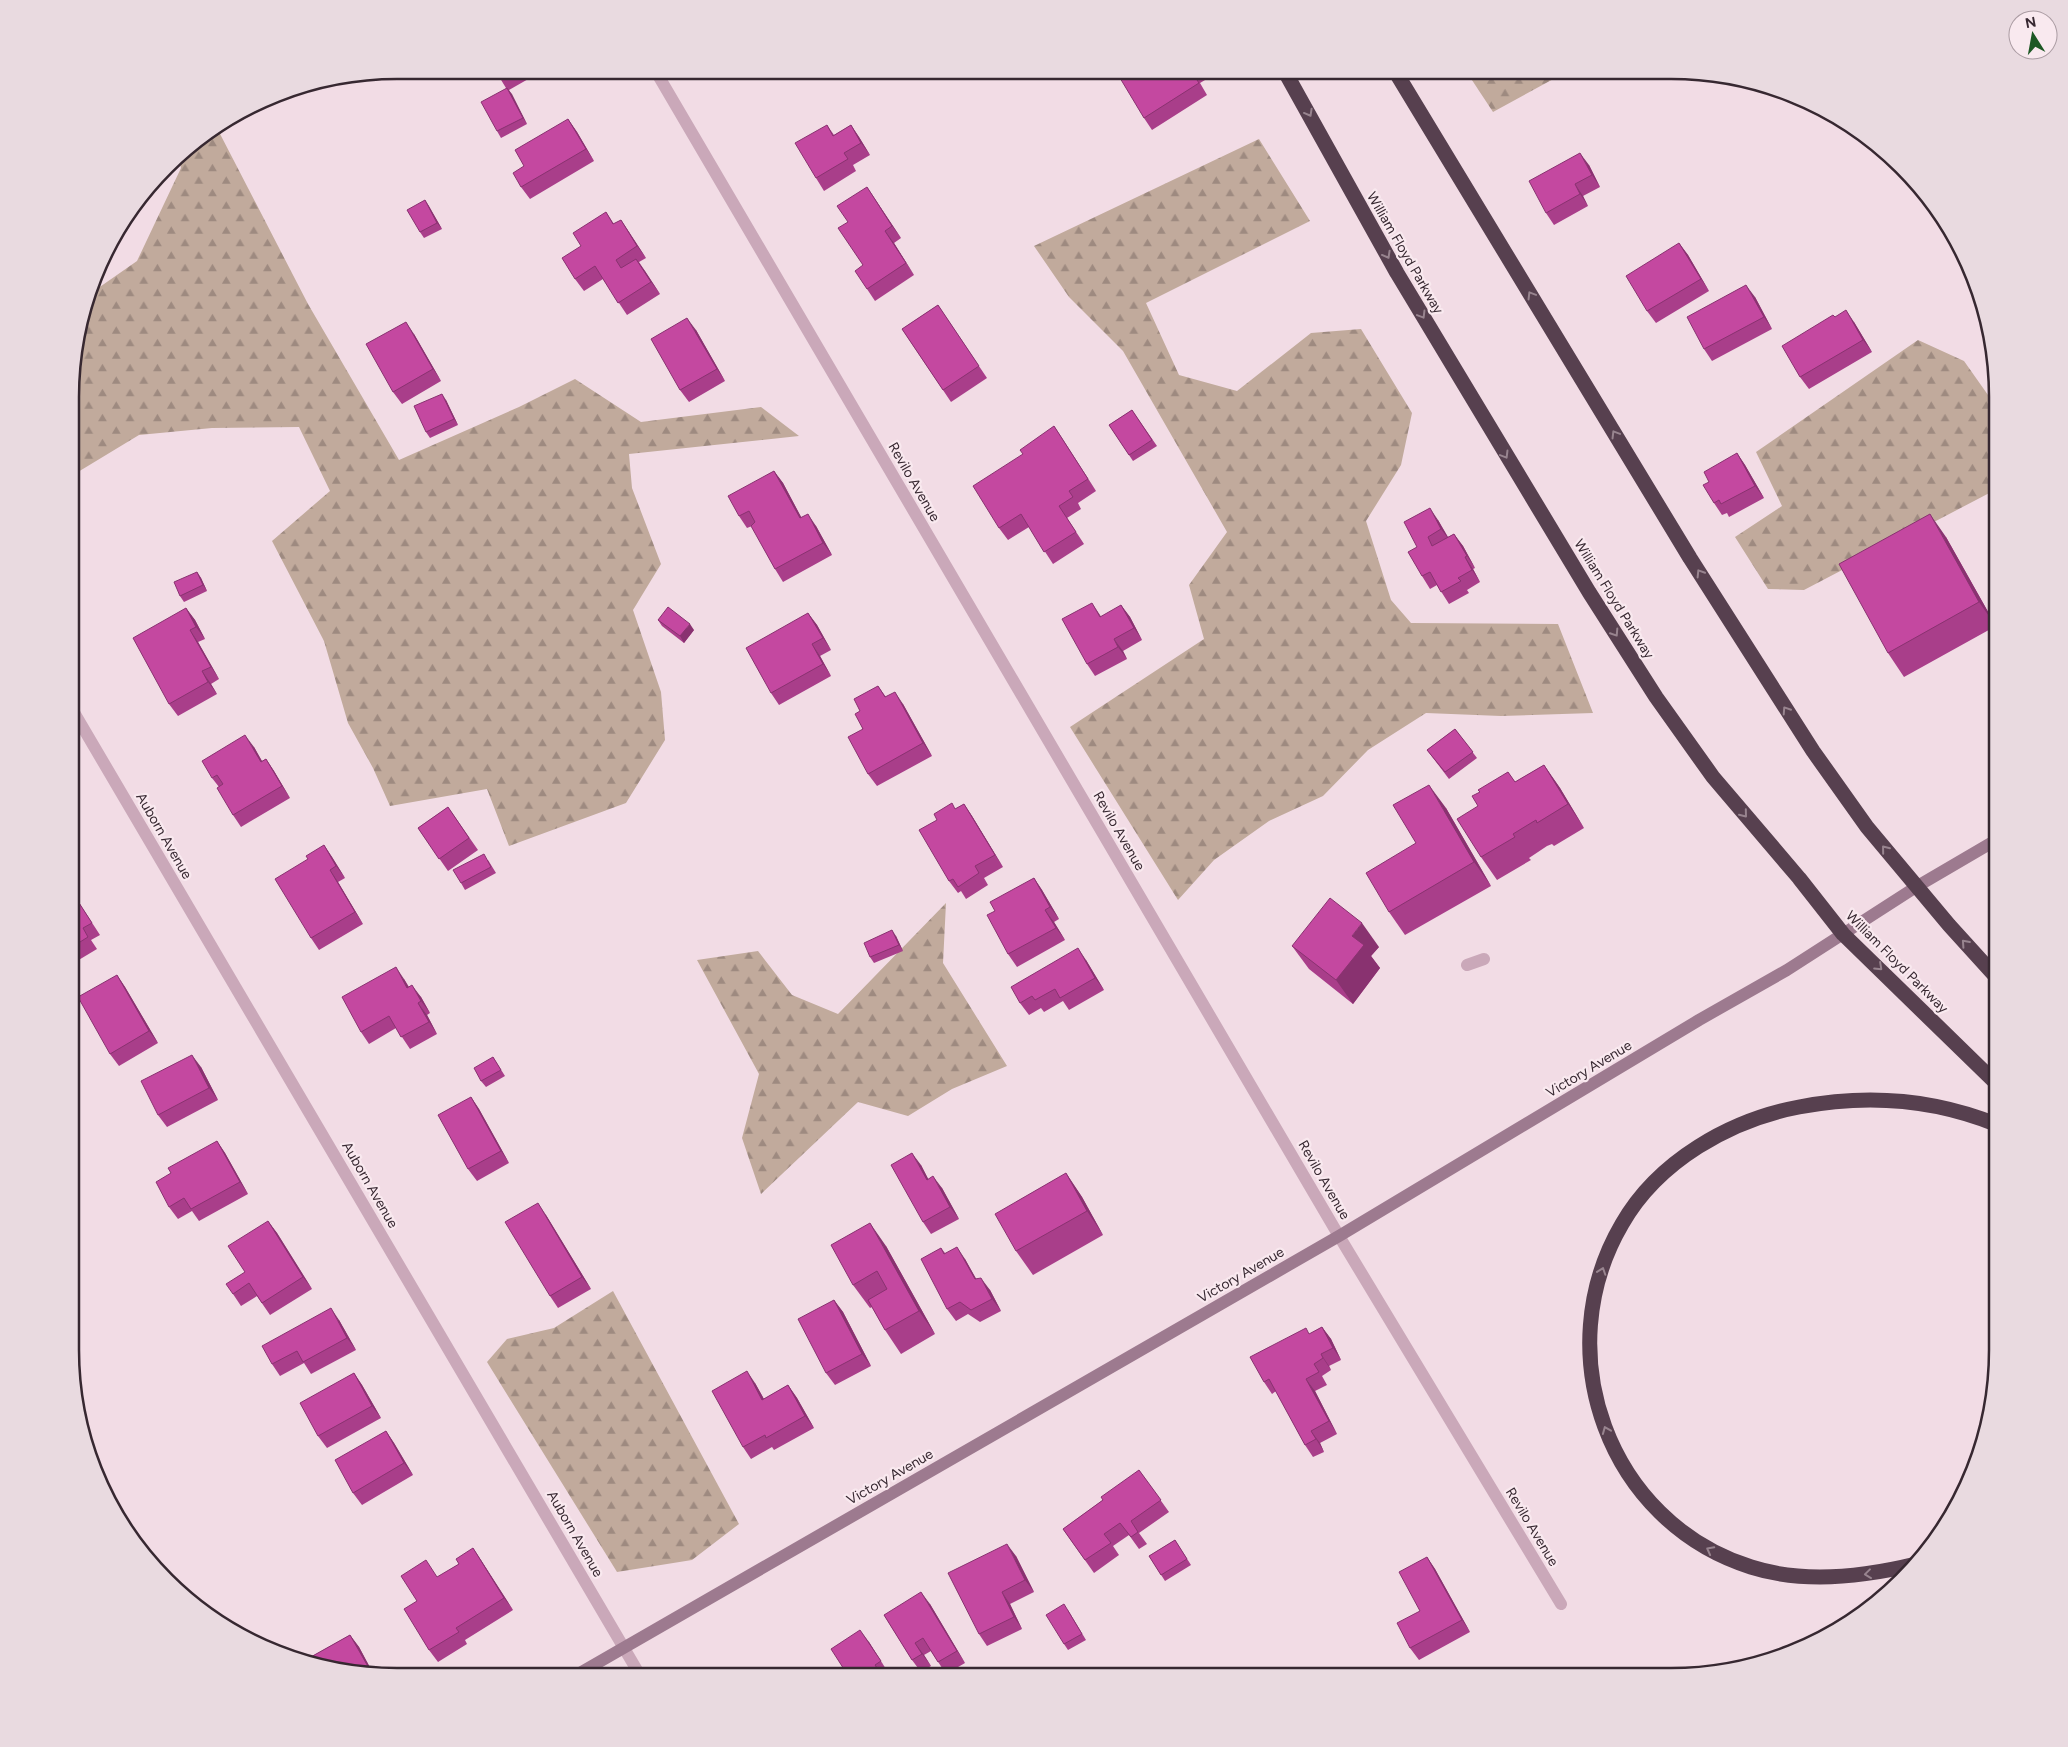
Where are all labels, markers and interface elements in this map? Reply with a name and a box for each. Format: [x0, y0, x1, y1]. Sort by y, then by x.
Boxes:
north arrow [2008, 10, 2058, 60]
text: N [2024, 13, 2038, 32]
one-way arrow [1303, 107, 1313, 116]
street label: William Floyd Parkway [1363, 189, 1447, 318]
one-way arrow [1380, 250, 1390, 259]
one-way arrow [1527, 291, 1537, 300]
one-way arrow [1415, 310, 1425, 319]
one-way arrow [1612, 430, 1622, 439]
street label: Revilo Avenue [884, 439, 944, 525]
one-way arrow [1499, 449, 1509, 458]
street label: William Floyd Parkway [1570, 536, 1658, 663]
one-way arrow [1696, 569, 1706, 578]
one-way arrow [1609, 628, 1618, 637]
one-way arrow [1783, 706, 1793, 715]
street label: Revilo Avenue [1089, 788, 1149, 874]
street label: Auborn Avenue [132, 790, 196, 883]
one-way arrow [1738, 809, 1747, 818]
one-way arrow [1882, 846, 1891, 855]
street label: William Floyd Parkway [1842, 907, 1952, 1017]
one-way arrow [1962, 940, 1971, 949]
one-way arrow [1873, 961, 1882, 970]
street label: Victory Avenue [1543, 1037, 1635, 1101]
street label: Revilo Avenue [1294, 1137, 1354, 1223]
street label: Auborn Avenue [338, 1139, 402, 1232]
street label: Victory Avenue [1195, 1243, 1287, 1307]
one-way arrow [1596, 1267, 1606, 1276]
one-way arrow [1602, 1426, 1612, 1435]
street label: Victory Avenue [844, 1445, 936, 1509]
street label: Revilo Avenue [1502, 1485, 1562, 1570]
street label: Auborn Avenue [543, 1488, 607, 1581]
one-way arrow [1707, 1546, 1716, 1556]
one-way arrow [1864, 1568, 1872, 1579]

